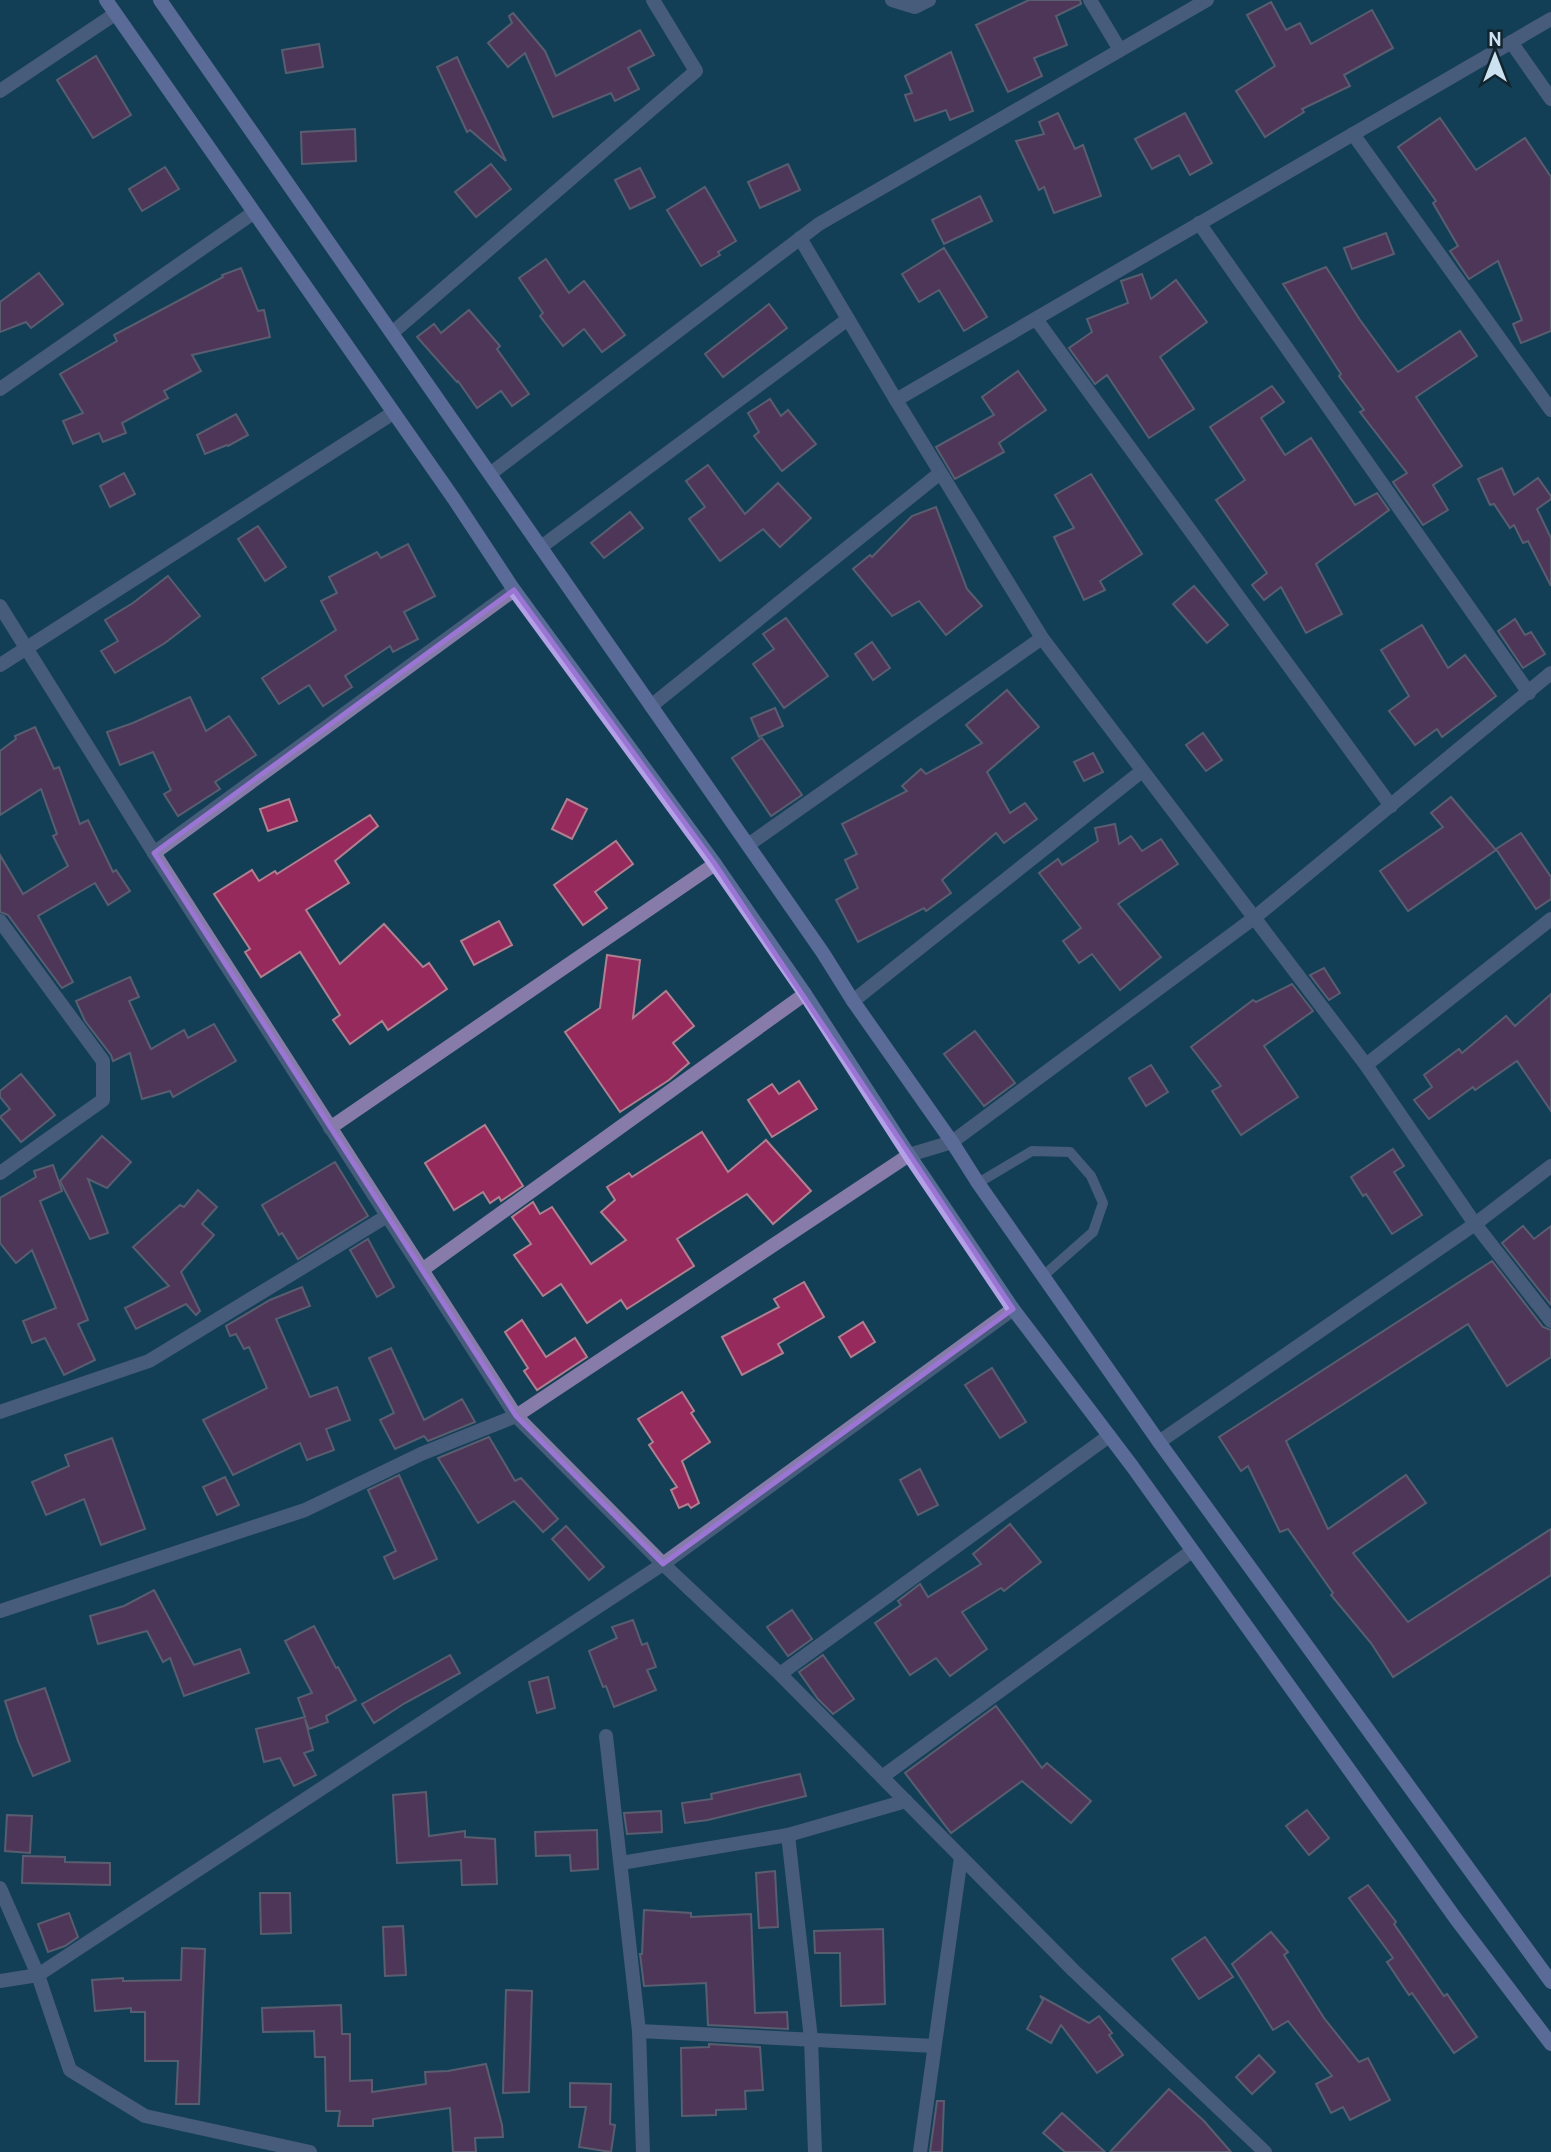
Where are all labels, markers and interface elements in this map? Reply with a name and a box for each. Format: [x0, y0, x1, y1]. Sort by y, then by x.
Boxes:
north arrow [1460, 21, 1530, 91]
text: N [1488, 28, 1502, 51]

